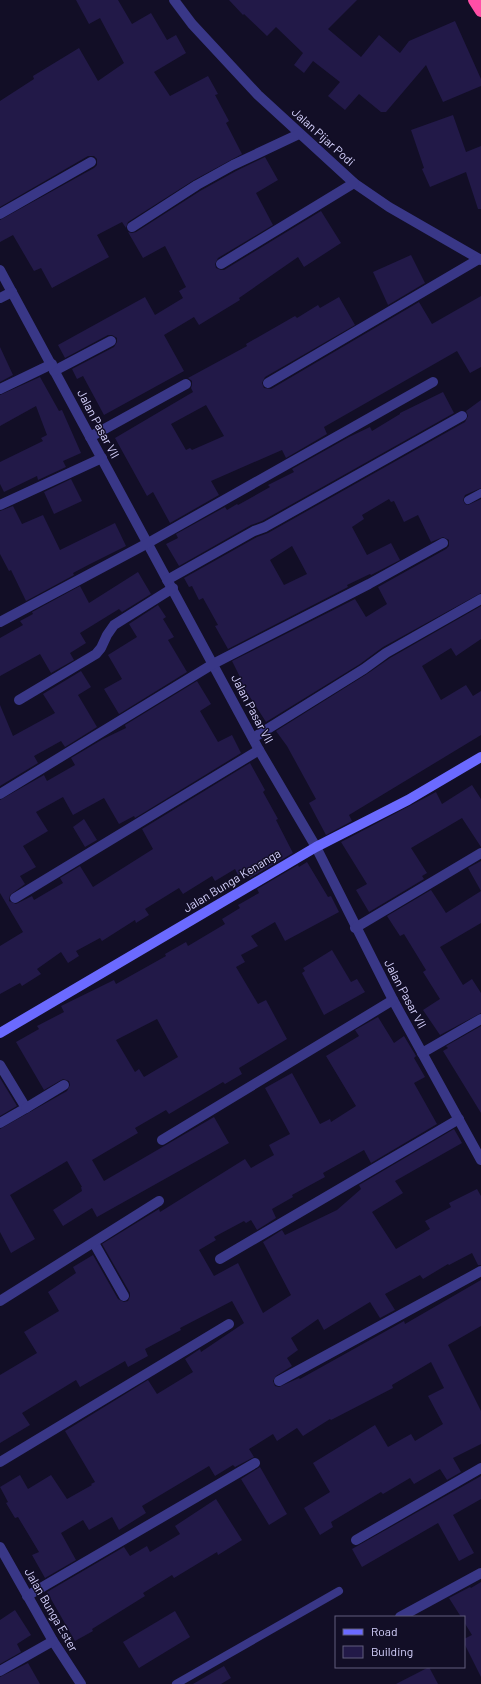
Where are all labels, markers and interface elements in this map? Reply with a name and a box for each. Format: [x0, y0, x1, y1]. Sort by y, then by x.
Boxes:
street label: Jalan Pijar Podi [289, 104, 358, 168]
street label: Jalan Pasar VII [75, 387, 123, 460]
street label: Jalan Pasar VII [229, 672, 277, 745]
street label: Jalan Bunga Kenanga [180, 846, 283, 915]
street label: Jalan Pasar VII [382, 957, 430, 1030]
street label: Jalan Bunga Ester [22, 1565, 82, 1654]
legend [335, 1616, 465, 1668]
text: Road [371, 1624, 398, 1638]
text: Building [371, 1644, 413, 1658]

